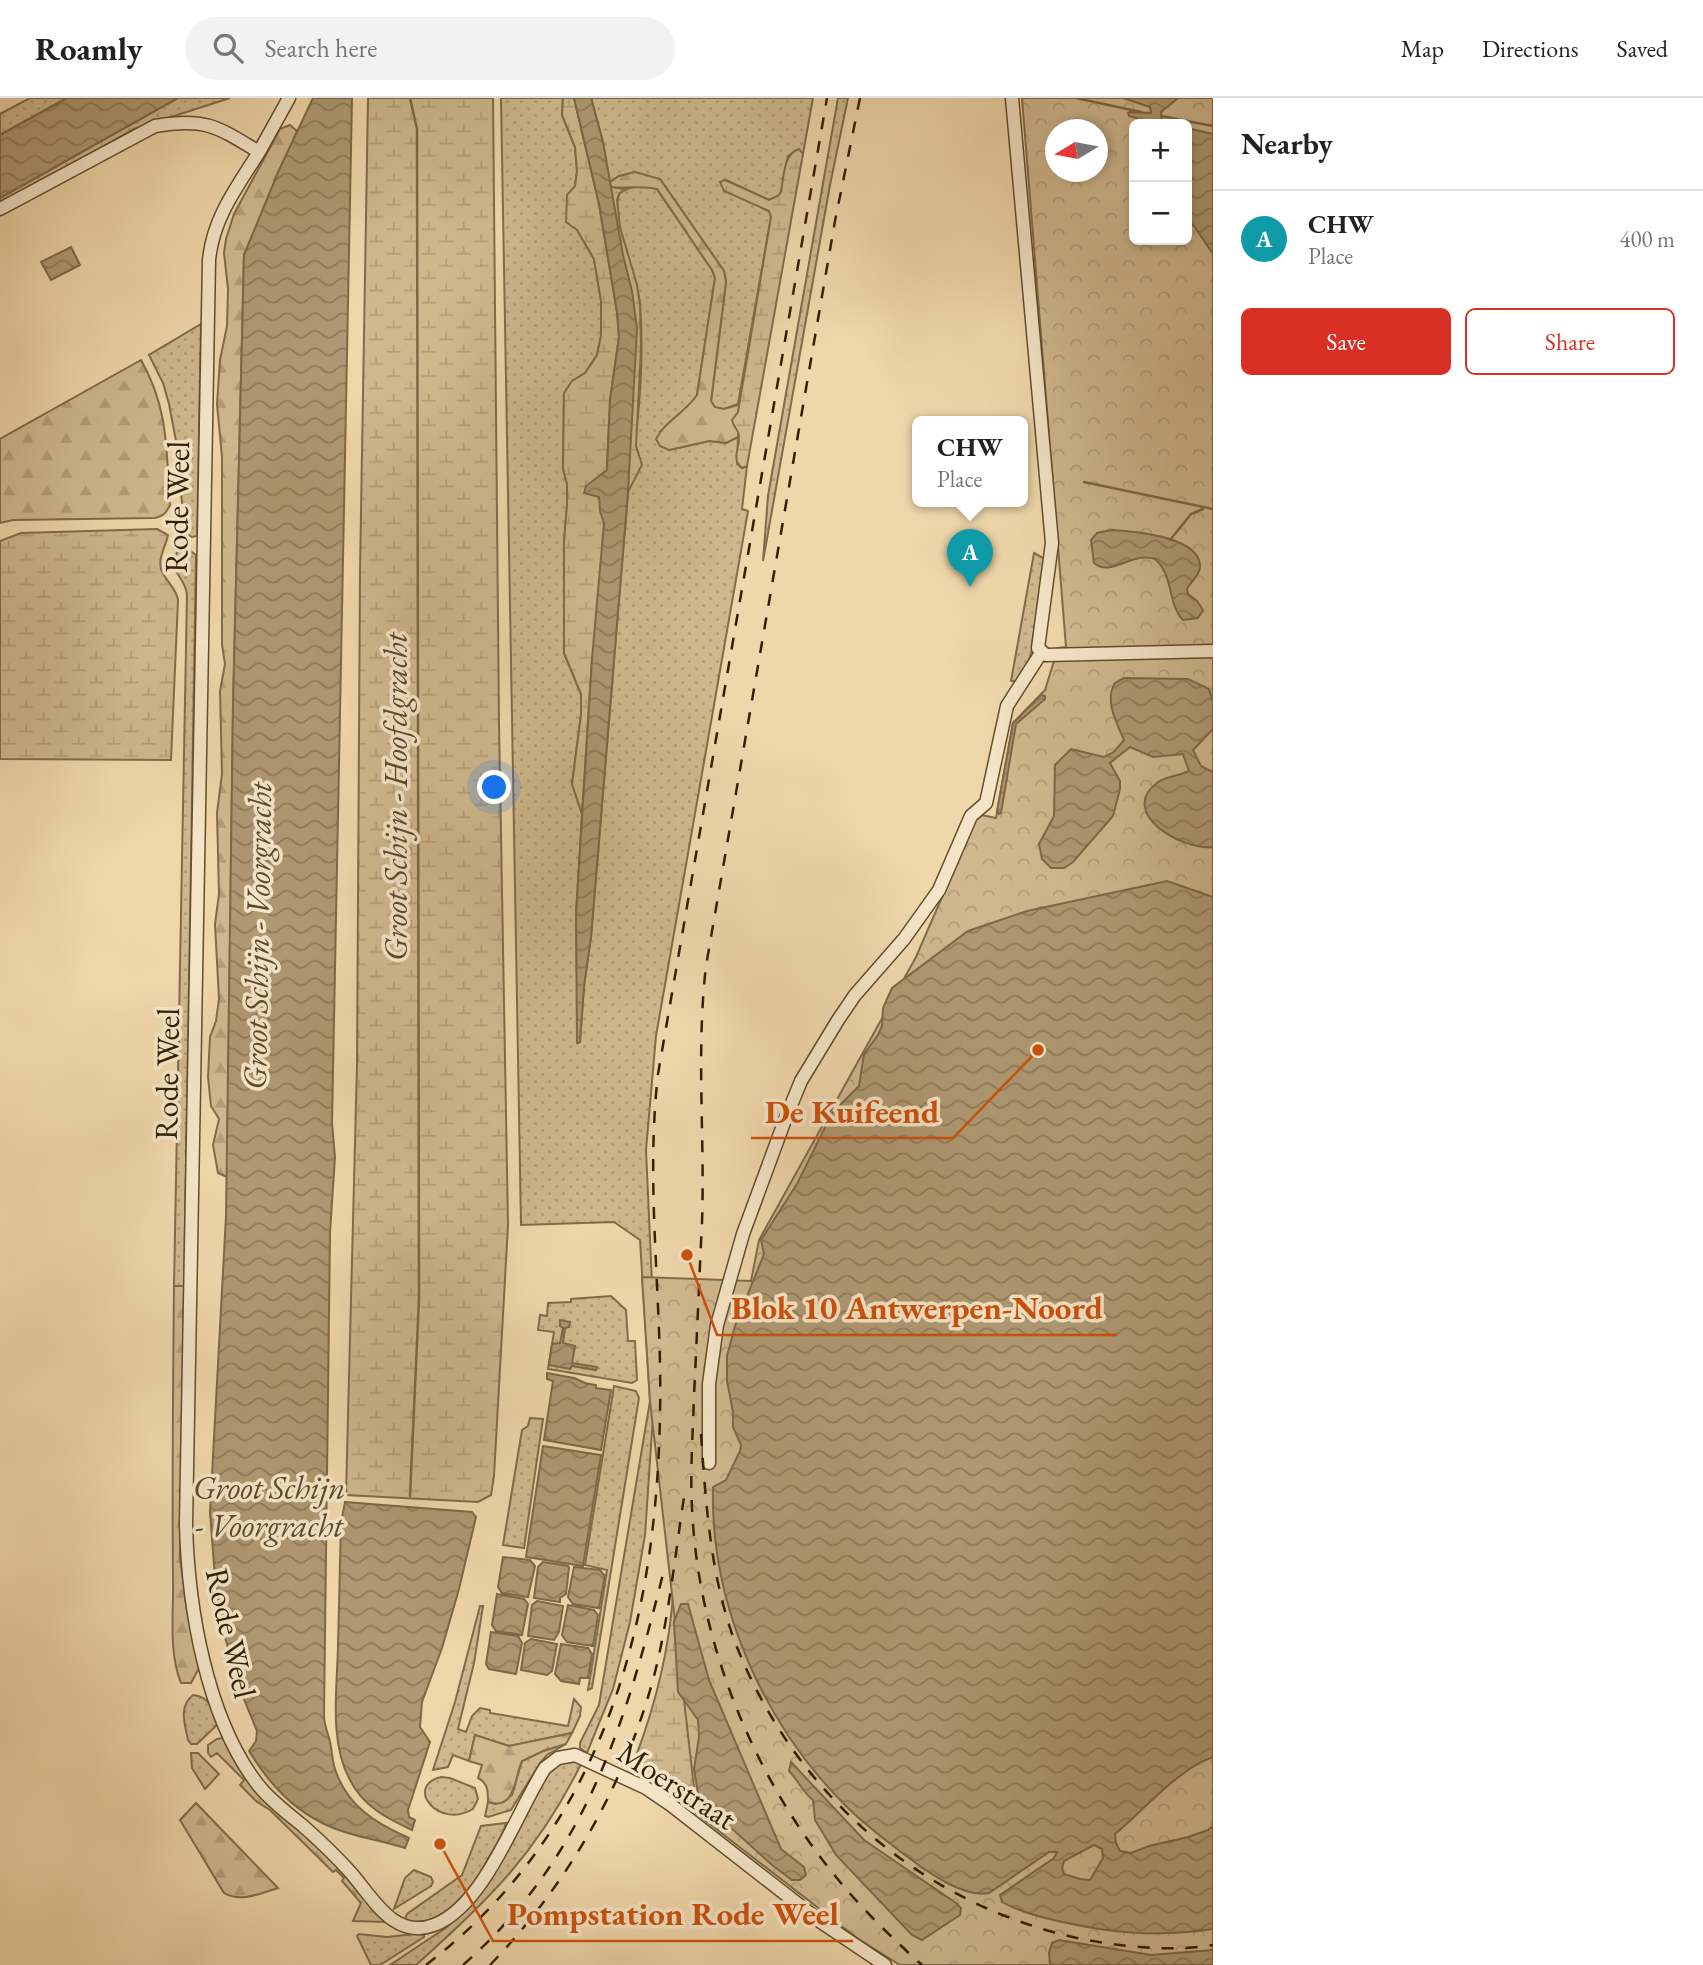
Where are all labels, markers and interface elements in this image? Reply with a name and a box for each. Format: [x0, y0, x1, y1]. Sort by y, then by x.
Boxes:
search box [185, 17, 675, 80]
text: Roamly [35, 27, 143, 70]
icon: search [209, 29, 247, 67]
text: Search here [265, 31, 377, 65]
text: Map [1401, 33, 1444, 64]
text: Directions [1482, 33, 1579, 64]
text: Saved [1617, 33, 1668, 64]
north arrow [1045, 119, 1108, 182]
map controls [1129, 119, 1192, 245]
button: + [1129, 119, 1192, 182]
text: Nearby [1241, 124, 1333, 163]
button: − [1129, 182, 1192, 245]
text: CHW [1308, 207, 1374, 241]
text: A [1256, 224, 1272, 254]
text: 400 m [1619, 224, 1675, 254]
text: Place [1308, 241, 1353, 271]
button: Save [1241, 308, 1451, 375]
button: Share [1465, 308, 1675, 375]
popup [912, 416, 1028, 507]
text: CHW [937, 430, 1003, 464]
street label: Rode Weel [155, 440, 199, 573]
text: Place [937, 464, 982, 494]
pin: A [947, 529, 993, 587]
water label: Groot Schijn - Hoofdgracht [374, 631, 417, 961]
your location [477, 770, 511, 804]
water label: Groot Schijn - Voorgracht [233, 780, 281, 1090]
street label: Rode Weel [145, 1007, 189, 1140]
callout: De Kuifeend [751, 1084, 953, 1138]
text: De Kuifeend [765, 1090, 939, 1133]
callout: Blok 10 Antwerpen-Noord [717, 1281, 1117, 1335]
text: Blok 10 Antwerpen-Noord [731, 1286, 1103, 1329]
water label: Groot Schijn - Voorgracht [193, 1466, 345, 1547]
street label: Rode Weel [196, 1564, 266, 1702]
street label: Moerstraat [609, 1731, 745, 1839]
callout: Pompstation Rode Weel [493, 1887, 853, 1941]
text: Pompstation Rode Weel [507, 1892, 839, 1935]

